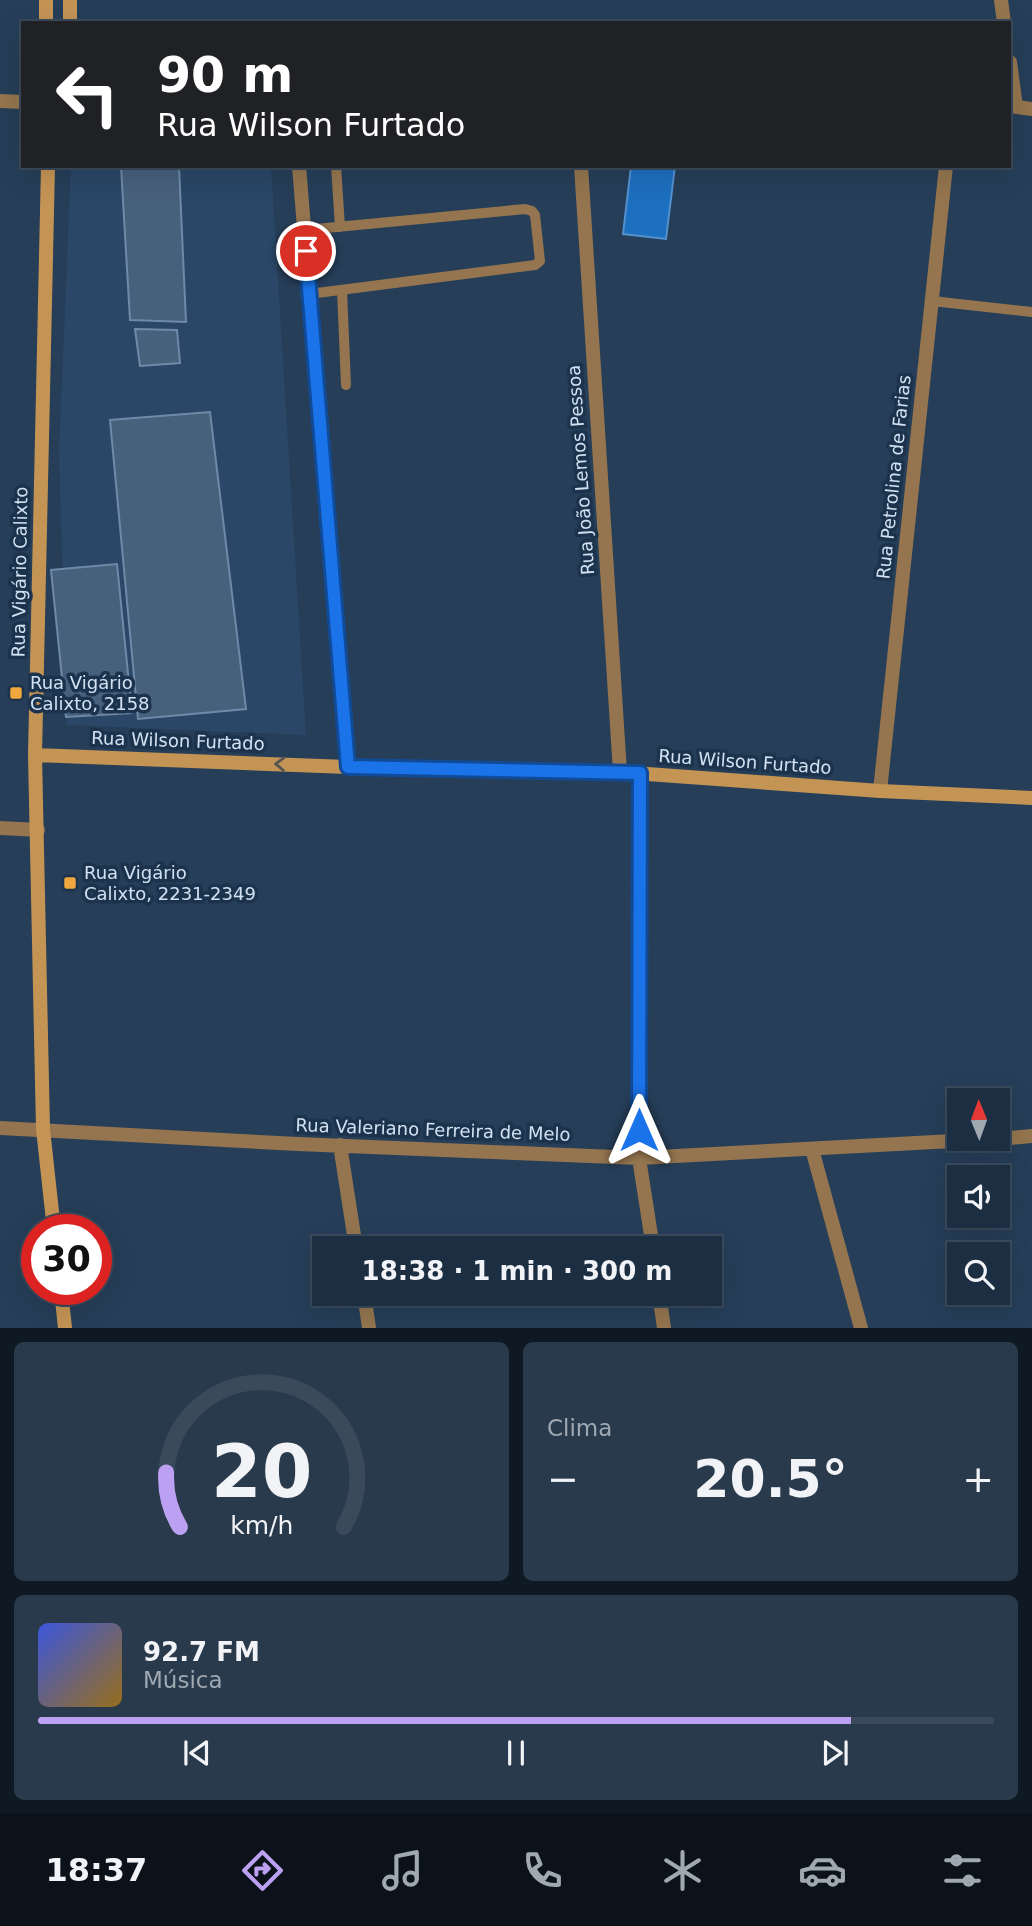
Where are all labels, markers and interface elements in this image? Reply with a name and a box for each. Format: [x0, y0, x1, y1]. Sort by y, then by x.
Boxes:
text: 90 m [157, 47, 293, 104]
icon: left [42, 49, 133, 140]
text: Rua Wilson Furtado [157, 106, 465, 144]
pin [276, 221, 336, 281]
icon: arrive [287, 232, 325, 270]
street label: Rua João Lemos Pessoa [563, 364, 598, 576]
street label: Rua Petrolina de Farias [872, 374, 915, 580]
street label: Rua Vigário Calixto [8, 486, 31, 658]
place label: Rua Vigário Calixto, 2158 [30, 672, 150, 714]
marker: Rua Vigário Calixto, 2158 [8, 685, 24, 701]
street label: Rua Wilson Furtado [91, 727, 265, 754]
street label: Rua Wilson Furtado [658, 745, 832, 778]
one-way arrow [274, 757, 285, 772]
place label: Rua Vigário Calixto, 2231-2349 [84, 862, 256, 904]
marker: Rua Vigário Calixto, 2231-2349 [62, 875, 78, 891]
north arrow [947, 1088, 1010, 1152]
map controls [947, 1088, 1010, 1305]
position arrow [602, 1093, 676, 1167]
street label: Rua Valeriano Ferreira de Melo [295, 1114, 571, 1145]
button: sound [947, 1165, 1010, 1228]
speed limit sign: 30 [21, 1214, 112, 1305]
button: search [947, 1242, 1010, 1305]
text: 18:38 · 1 min · 300 m [362, 1256, 672, 1286]
text: Clima [547, 1415, 612, 1441]
text: 20 [211, 1430, 312, 1515]
text: 20.5° [693, 1449, 848, 1509]
text: − [547, 1457, 579, 1501]
text: + [962, 1457, 994, 1501]
text: km/h [230, 1511, 293, 1540]
text: 92.7 FM [143, 1637, 260, 1667]
text: Música [143, 1667, 223, 1693]
icon: previous [178, 1734, 216, 1772]
icon: pause [497, 1734, 535, 1772]
icon: next [816, 1734, 854, 1772]
icon: directions [238, 1846, 287, 1895]
icon: music [378, 1846, 427, 1895]
icon: phone [518, 1846, 567, 1895]
icon: climate [658, 1846, 707, 1895]
icon: car [798, 1846, 847, 1895]
icon: filters [938, 1846, 987, 1895]
text: 18:37 [45, 1851, 147, 1889]

